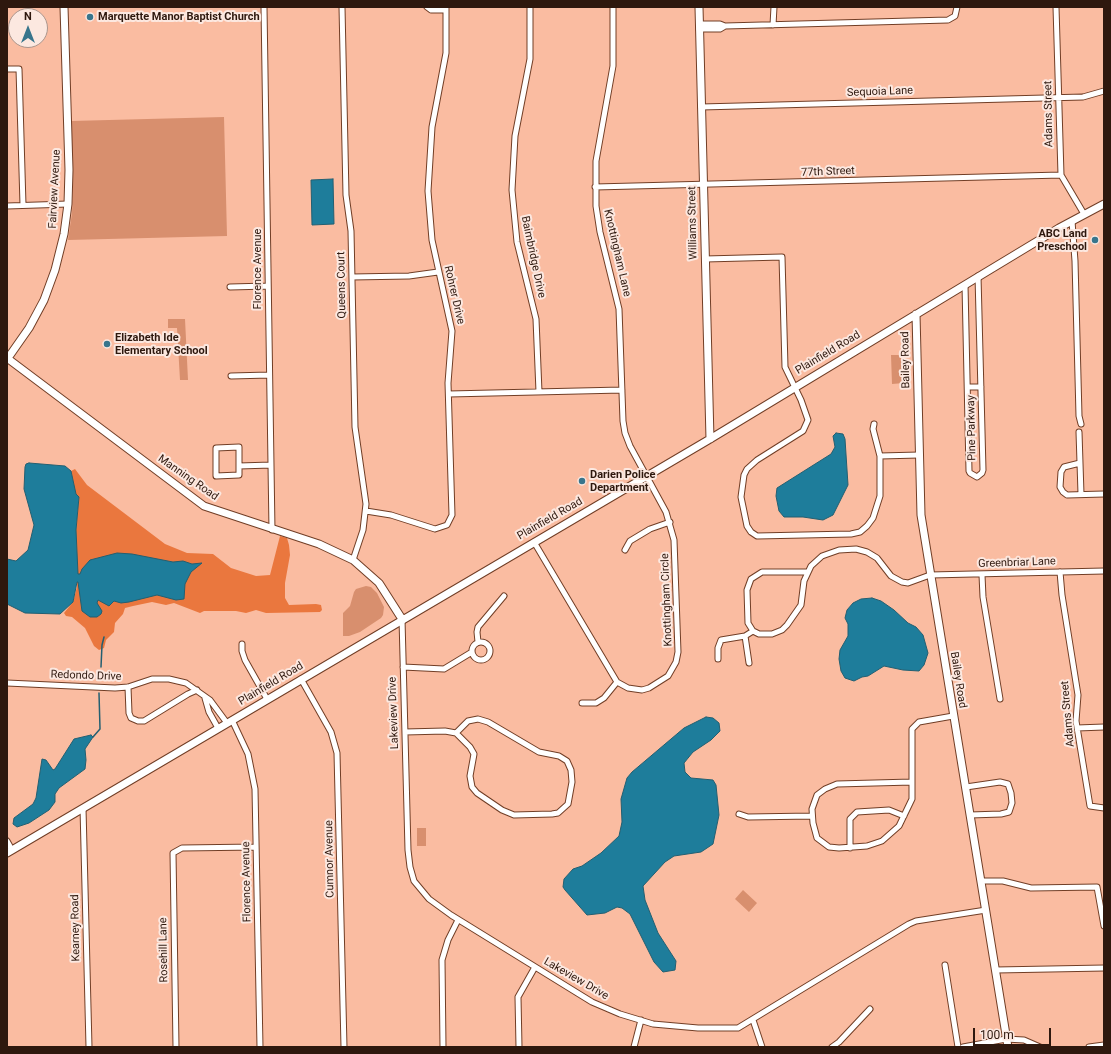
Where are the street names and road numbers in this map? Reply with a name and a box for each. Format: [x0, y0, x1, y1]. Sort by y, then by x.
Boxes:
street label: Adams Street [1042, 81, 1056, 147]
street label: Sequoia Lane [847, 84, 913, 100]
street label: Fairview Avenue [46, 149, 64, 229]
street label: 77th Street [801, 164, 855, 180]
street label: Williams Street [686, 186, 700, 260]
street label: Knottingham Lane [601, 208, 633, 298]
street label: Baimbridge Drive [518, 215, 548, 299]
street label: Florence Avenue [251, 229, 265, 309]
street label: Queens Court [335, 251, 349, 319]
street label: Rohrer Drive [441, 264, 467, 326]
street label: Plainfield Road [793, 329, 863, 377]
street label: Bailey Road [899, 331, 913, 389]
street label: Pine Parkway [965, 395, 979, 461]
street label: Manning Road [155, 452, 221, 504]
street label: Plainfield Road [515, 495, 585, 543]
street label: Knottingham Circle [659, 553, 675, 647]
street label: Greenbriar Lane [978, 555, 1056, 571]
street label: Bailey Road [947, 651, 969, 709]
street label: Plainfield Road [236, 660, 306, 708]
street label: Redondo Drive [50, 668, 122, 684]
street label: Lakeview Drive [386, 676, 402, 750]
street label: Adams Street [1059, 680, 1077, 748]
street label: Cumnor Avenue [323, 820, 337, 898]
street label: Florence Avenue [240, 841, 254, 923]
street label: Kearney Road [69, 894, 83, 962]
street label: Rosehill Lane [157, 917, 171, 983]
street label: Lakeview Drive [541, 955, 611, 1003]

